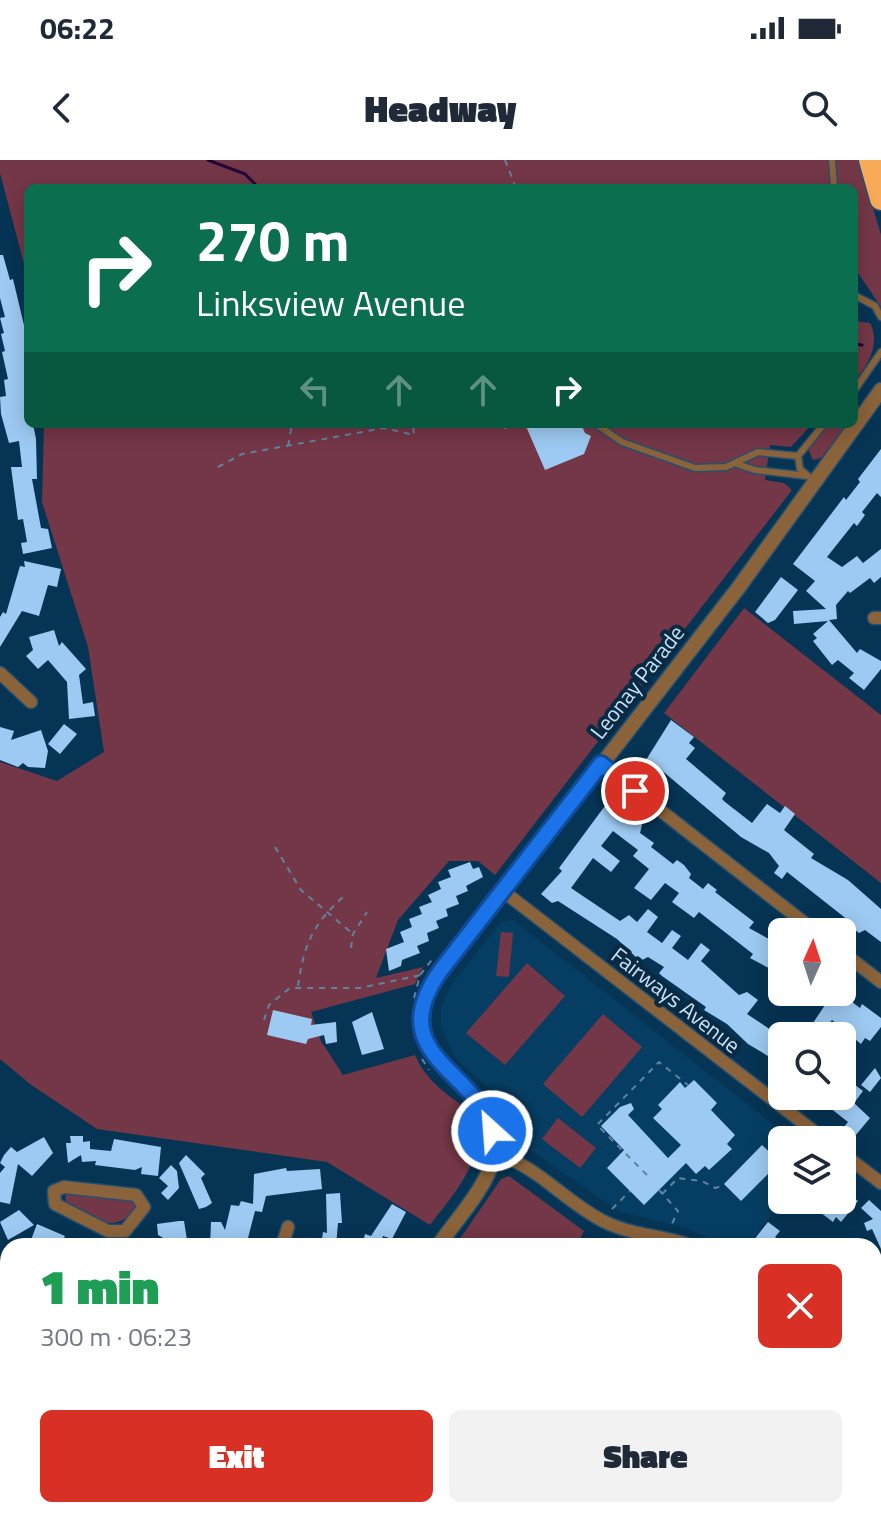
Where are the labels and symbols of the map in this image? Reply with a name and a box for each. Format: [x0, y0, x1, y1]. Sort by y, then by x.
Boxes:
street label: Leonay Parade [582, 618, 692, 746]
pin [601, 757, 669, 825]
north arrow [768, 918, 856, 1006]
street label: Fairways Avenue [604, 939, 748, 1061]
position arrow [450, 1089, 534, 1173]

